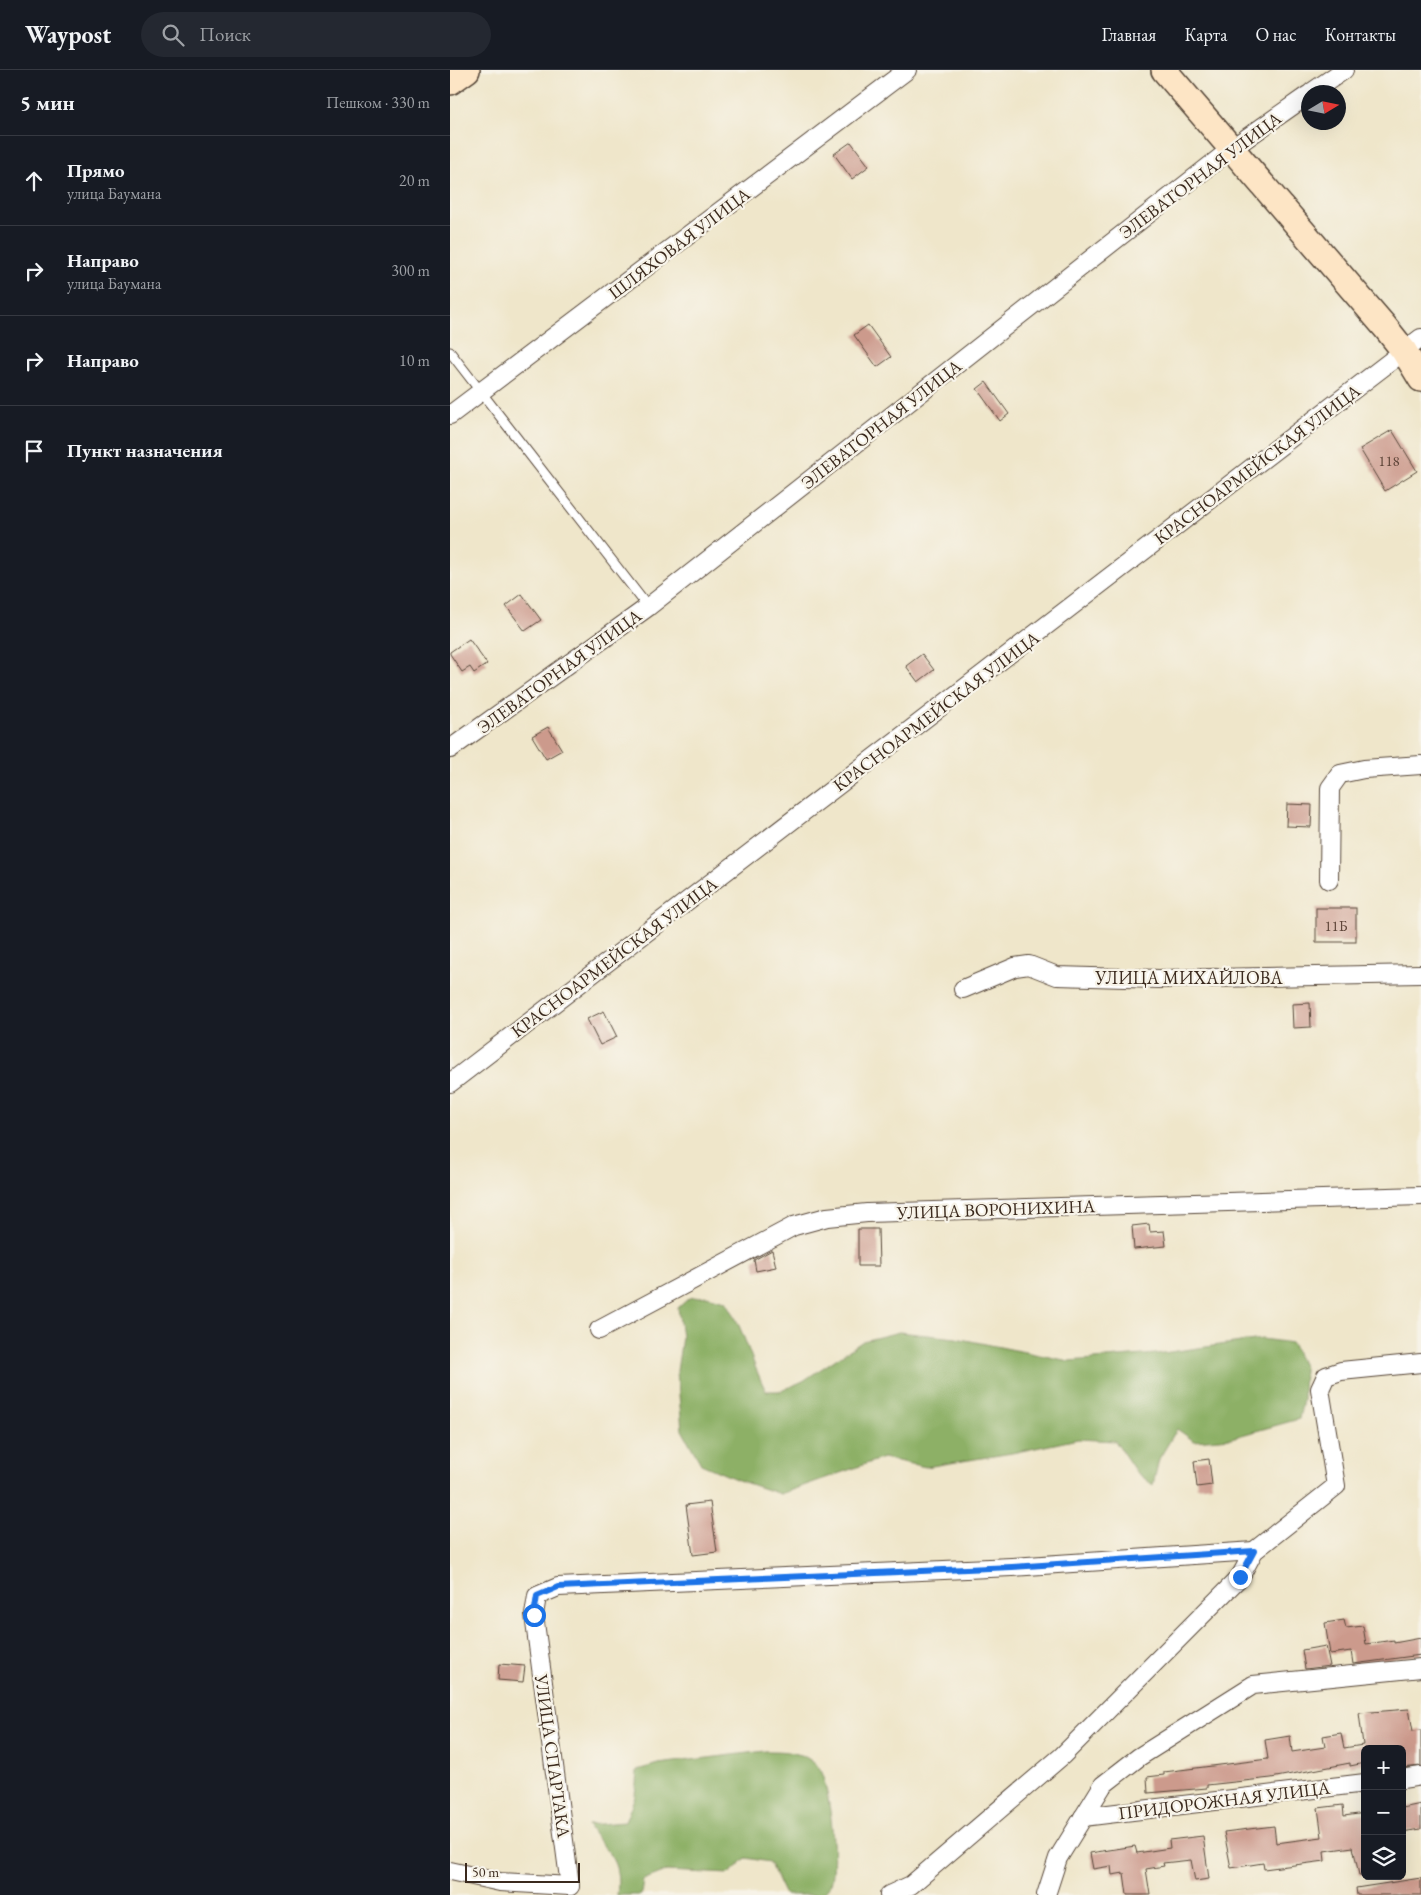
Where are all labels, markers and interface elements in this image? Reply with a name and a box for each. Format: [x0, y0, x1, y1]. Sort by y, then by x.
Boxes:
search box [141, 12, 491, 57]
text: Waypost [25, 19, 111, 50]
icon: search [159, 21, 187, 49]
text: Поиск [199, 22, 251, 47]
text: Главная [1102, 23, 1156, 46]
text: Карта [1184, 23, 1227, 46]
text: О нас [1255, 23, 1297, 46]
text: Контакты [1325, 23, 1396, 46]
north arrow [1301, 85, 1346, 130]
text: 5 мин [20, 89, 75, 116]
text: Пешком · 330 m [326, 92, 430, 113]
street label: ЭЛЕВАТОРНАЯ УЛИЦА [1114, 106, 1286, 244]
text: Прямо [67, 158, 125, 183]
icon: ahead [20, 167, 48, 195]
text: 20 m [399, 170, 430, 191]
street label: ШЛЯХОВАЯ УЛИЦА [603, 182, 755, 304]
text: улица Баумана [67, 183, 161, 204]
text: Направо [67, 248, 139, 273]
icon: right [20, 257, 48, 285]
text: 300 m [391, 260, 430, 281]
text: улица Баумана [67, 273, 161, 294]
icon: right [20, 347, 48, 375]
text: Направо [67, 348, 139, 373]
text: 10 m [399, 350, 430, 371]
street label: ЭЛЕВАТОРНАЯ УЛИЦА [796, 354, 966, 494]
street label: КРАСНОАРМЕЙСКАЯ УЛИЦА [1149, 378, 1365, 549]
icon: arrive [20, 437, 48, 465]
text: Пункт назначения [67, 438, 223, 463]
house number: 118 [1378, 451, 1400, 470]
street label: ЭЛЕВАТОРНАЯ УЛИЦА [472, 603, 646, 738]
street label: КРАСНОАРМЕЙСКАЯ УЛИЦА [828, 625, 1044, 796]
street label: КРАСНОАРМЕЙСКАЯ УЛИЦА [506, 871, 722, 1042]
house number: 11Б [1324, 916, 1348, 935]
street label: УЛИЦА МИХАЙЛОВА [1094, 966, 1283, 989]
street label: УЛИЦА ВОРОНИХИНА [895, 1194, 1096, 1224]
route end [1229, 1566, 1252, 1589]
route start [523, 1604, 546, 1627]
street label: УЛИЦА СПАРТАКА [530, 1672, 576, 1840]
map controls [1361, 1745, 1406, 1880]
button: + [1361, 1745, 1406, 1790]
street label: ПРИДОРОЖНАЯ УЛИЦА [1117, 1776, 1332, 1824]
button: − [1361, 1790, 1406, 1835]
button: layers [1361, 1835, 1406, 1880]
scale bar [465, 1860, 580, 1883]
text: 50 m [472, 1863, 499, 1881]

